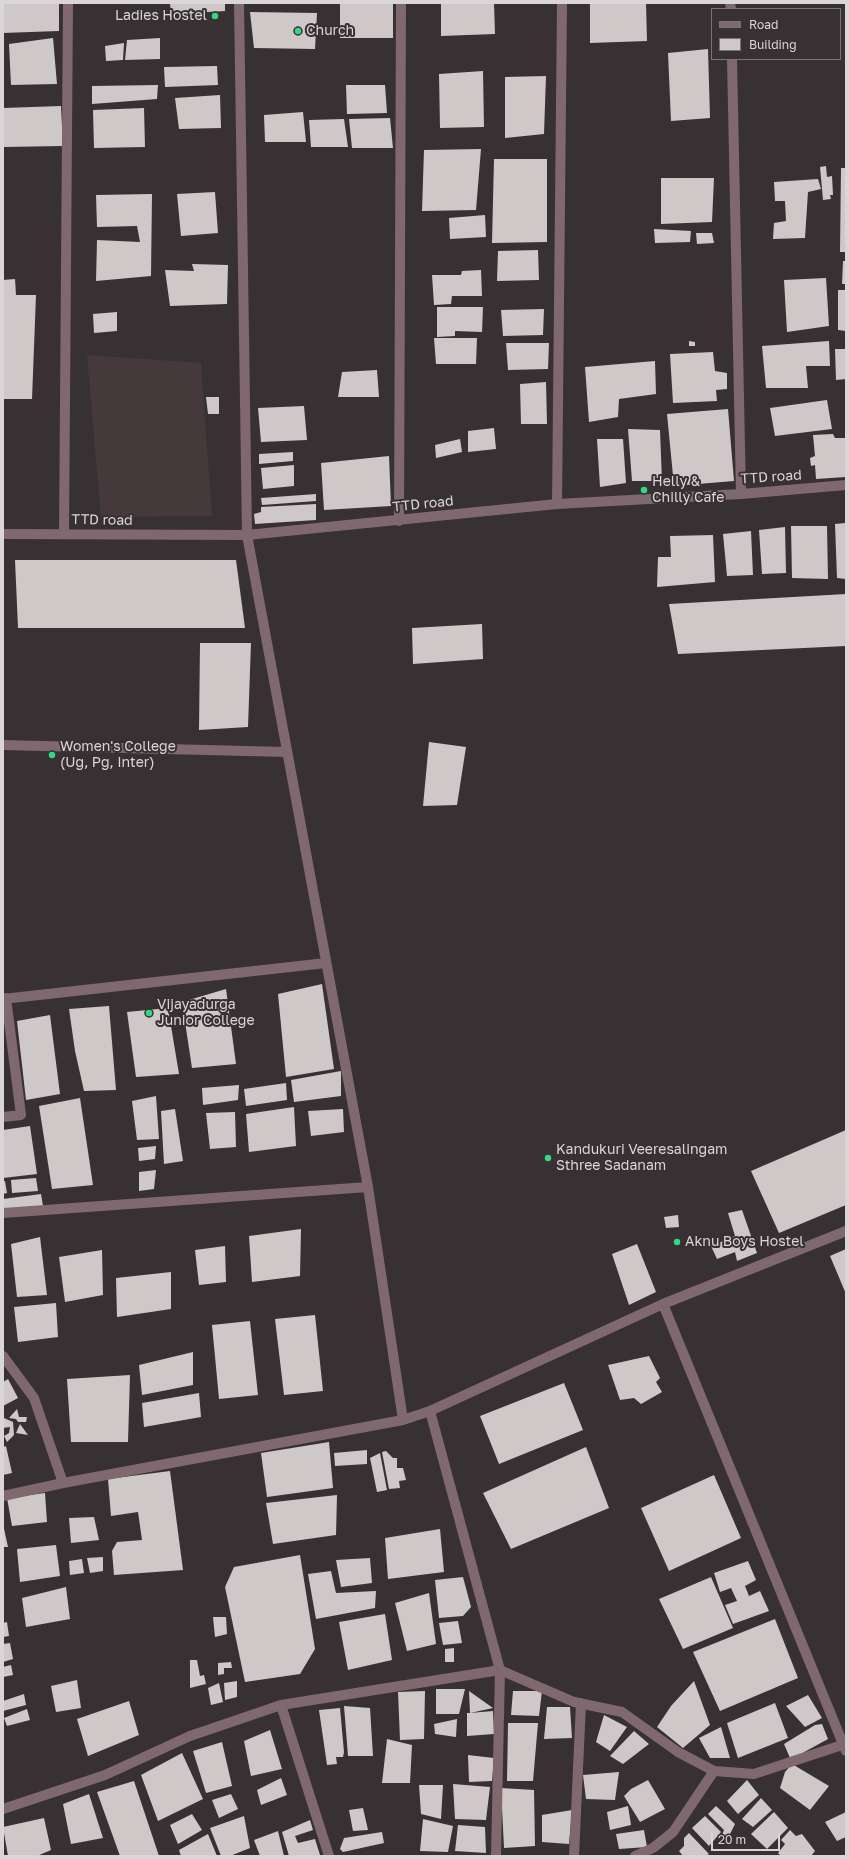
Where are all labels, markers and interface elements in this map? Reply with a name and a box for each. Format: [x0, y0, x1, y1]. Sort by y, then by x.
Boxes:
place label: Ladies Hostel [115, 8, 207, 24]
legend [711, 8, 841, 60]
marker: Ladies Hostel [210, 11, 220, 21]
text: Road [749, 17, 778, 32]
place label: Church [306, 23, 354, 39]
marker: Church [293, 26, 303, 36]
text: Building [749, 37, 797, 52]
street label: TTD road [740, 466, 802, 488]
place label: Helly & Chilly Cafe [652, 474, 724, 506]
marker: Helly & Chilly Cafe [639, 485, 649, 495]
street label: TTD road [392, 492, 454, 516]
street label: TTD road [71, 511, 133, 529]
place label: Women's College (Ug, Pg, Inter) [60, 739, 176, 772]
marker: Women's College (Ug, Pg, Inter) [47, 750, 57, 760]
place label: Vijayadurga Junior College [157, 997, 255, 1030]
marker: Vijayadurga Junior College [144, 1008, 154, 1018]
place label: Kandukuri Veeresalingam Sthree Sadanam [556, 1142, 728, 1174]
marker: Kandukuri Veeresalingam Sthree Sadanam [543, 1153, 553, 1163]
place label: Aknu Boys Hostel [685, 1234, 804, 1250]
marker: Aknu Boys Hostel [672, 1237, 682, 1247]
scale bar [713, 1825, 782, 1851]
text: 20 m [718, 1832, 746, 1847]

